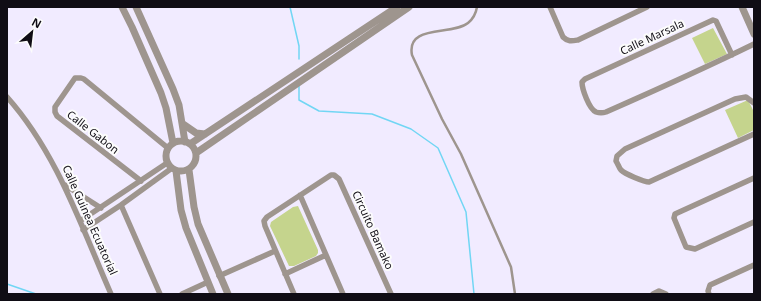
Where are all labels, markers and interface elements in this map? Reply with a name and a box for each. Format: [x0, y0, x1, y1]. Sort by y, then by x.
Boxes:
north arrow [12, 12, 52, 52]
text: N [29, 14, 44, 31]
street label: Calle Marsala [617, 15, 686, 58]
street label: Calle Gabon [64, 107, 122, 157]
street label: Calle Guinea Ecuatorial [59, 162, 121, 277]
street label: Circuito Bamako [349, 188, 398, 272]

